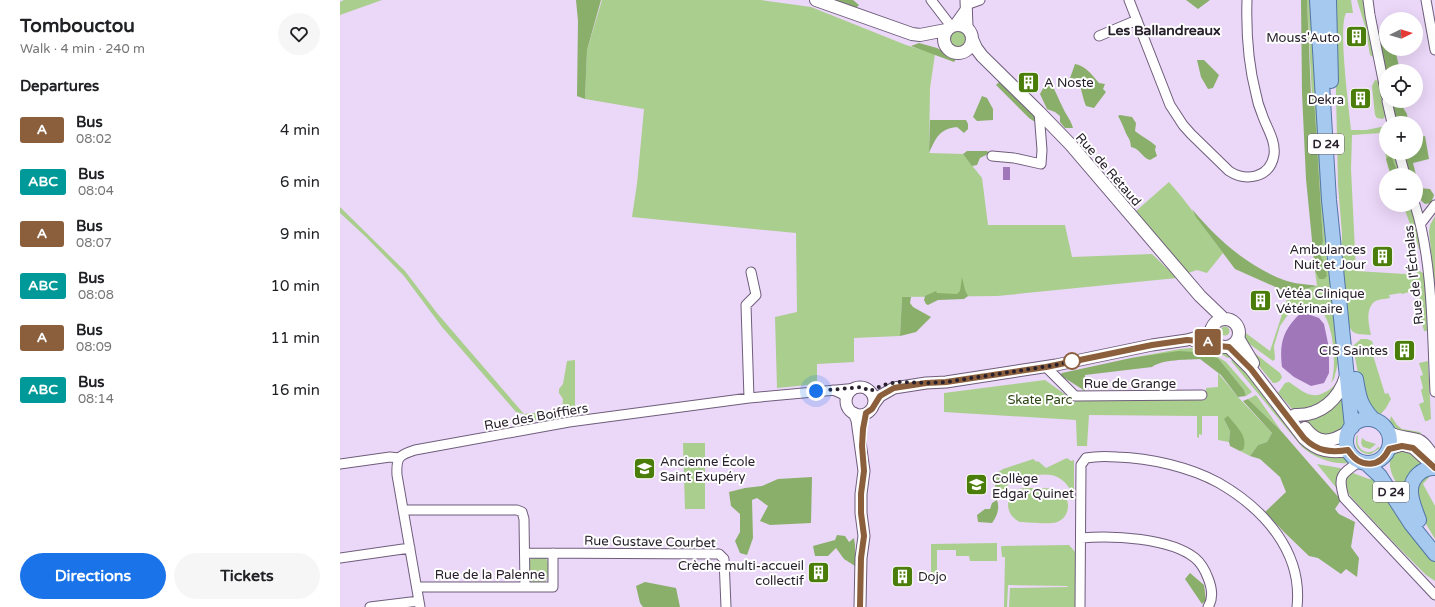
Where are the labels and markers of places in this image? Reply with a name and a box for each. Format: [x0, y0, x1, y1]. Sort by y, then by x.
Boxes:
building icon: Mouss'Auto [1343, 24, 1369, 50]
place label: Mouss'Auto [1266, 30, 1340, 46]
building icon: A Noste [1015, 69, 1041, 95]
place label: A Noste [1044, 75, 1094, 91]
building icon: Dekra [1347, 86, 1373, 112]
place label: Dekra [1308, 92, 1344, 108]
place label: Ambulances Nuit et Jour [1289, 242, 1366, 273]
building icon: Ambulances Nuit et Jour [1369, 243, 1395, 269]
place label: Vétéa Clinique Vétérinaire [1276, 286, 1365, 317]
building icon: Vétéa Clinique Vétérinaire [1248, 287, 1274, 313]
building icon: CIS Saintes [1391, 337, 1417, 363]
place label: CIS Saintes [1319, 343, 1388, 359]
unlabelled marker [1063, 352, 1081, 370]
place label: Ancienne École Saint Exupéry [660, 454, 755, 485]
school or university icon: Ancienne École Saint Exupéry [631, 455, 657, 481]
place label: Collège Edgar Quinet [992, 471, 1074, 502]
school or university icon: Collège Edgar Quinet [963, 472, 989, 498]
place label: Crèche multi-accueil collectif [678, 558, 804, 589]
building icon: Crèche multi-accueil collectif [806, 559, 832, 585]
building icon: Dojo [889, 563, 915, 589]
place label: Dojo [918, 569, 947, 585]

